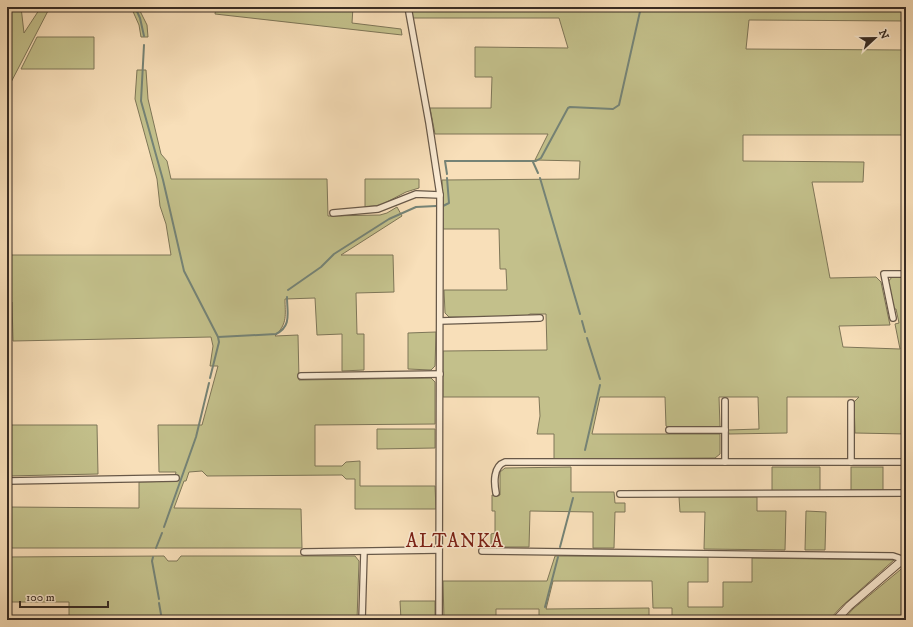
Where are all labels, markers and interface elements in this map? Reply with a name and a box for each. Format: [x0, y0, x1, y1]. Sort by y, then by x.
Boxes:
north arrow [855, 18, 895, 58]
text: N [875, 28, 892, 41]
district label: ALTANKA [406, 530, 504, 553]
scale bar [20, 583, 108, 609]
text: 100 m [26, 590, 55, 605]

